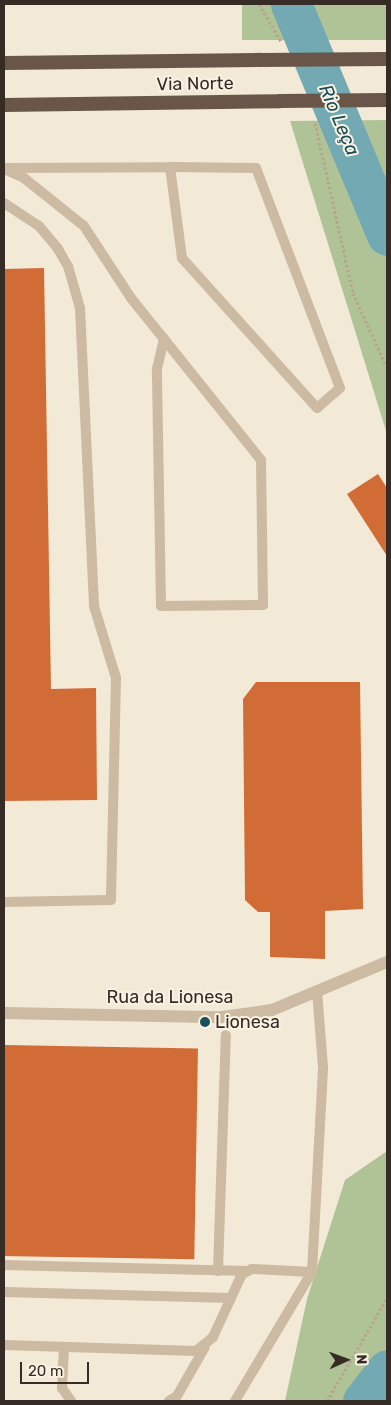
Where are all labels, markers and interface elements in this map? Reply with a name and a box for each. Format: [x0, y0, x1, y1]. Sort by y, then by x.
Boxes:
street label: Via Norte [156, 73, 234, 95]
water label: Rio Leça [314, 81, 364, 159]
street label: Rua da Lionesa [107, 986, 233, 1008]
place label: Lionesa [215, 1011, 280, 1033]
marker: Lionesa [199, 1016, 211, 1028]
north arrow [321, 1335, 371, 1385]
scale bar [22, 1352, 91, 1384]
text: N [353, 1354, 370, 1365]
text: 20 m [28, 1362, 63, 1380]

